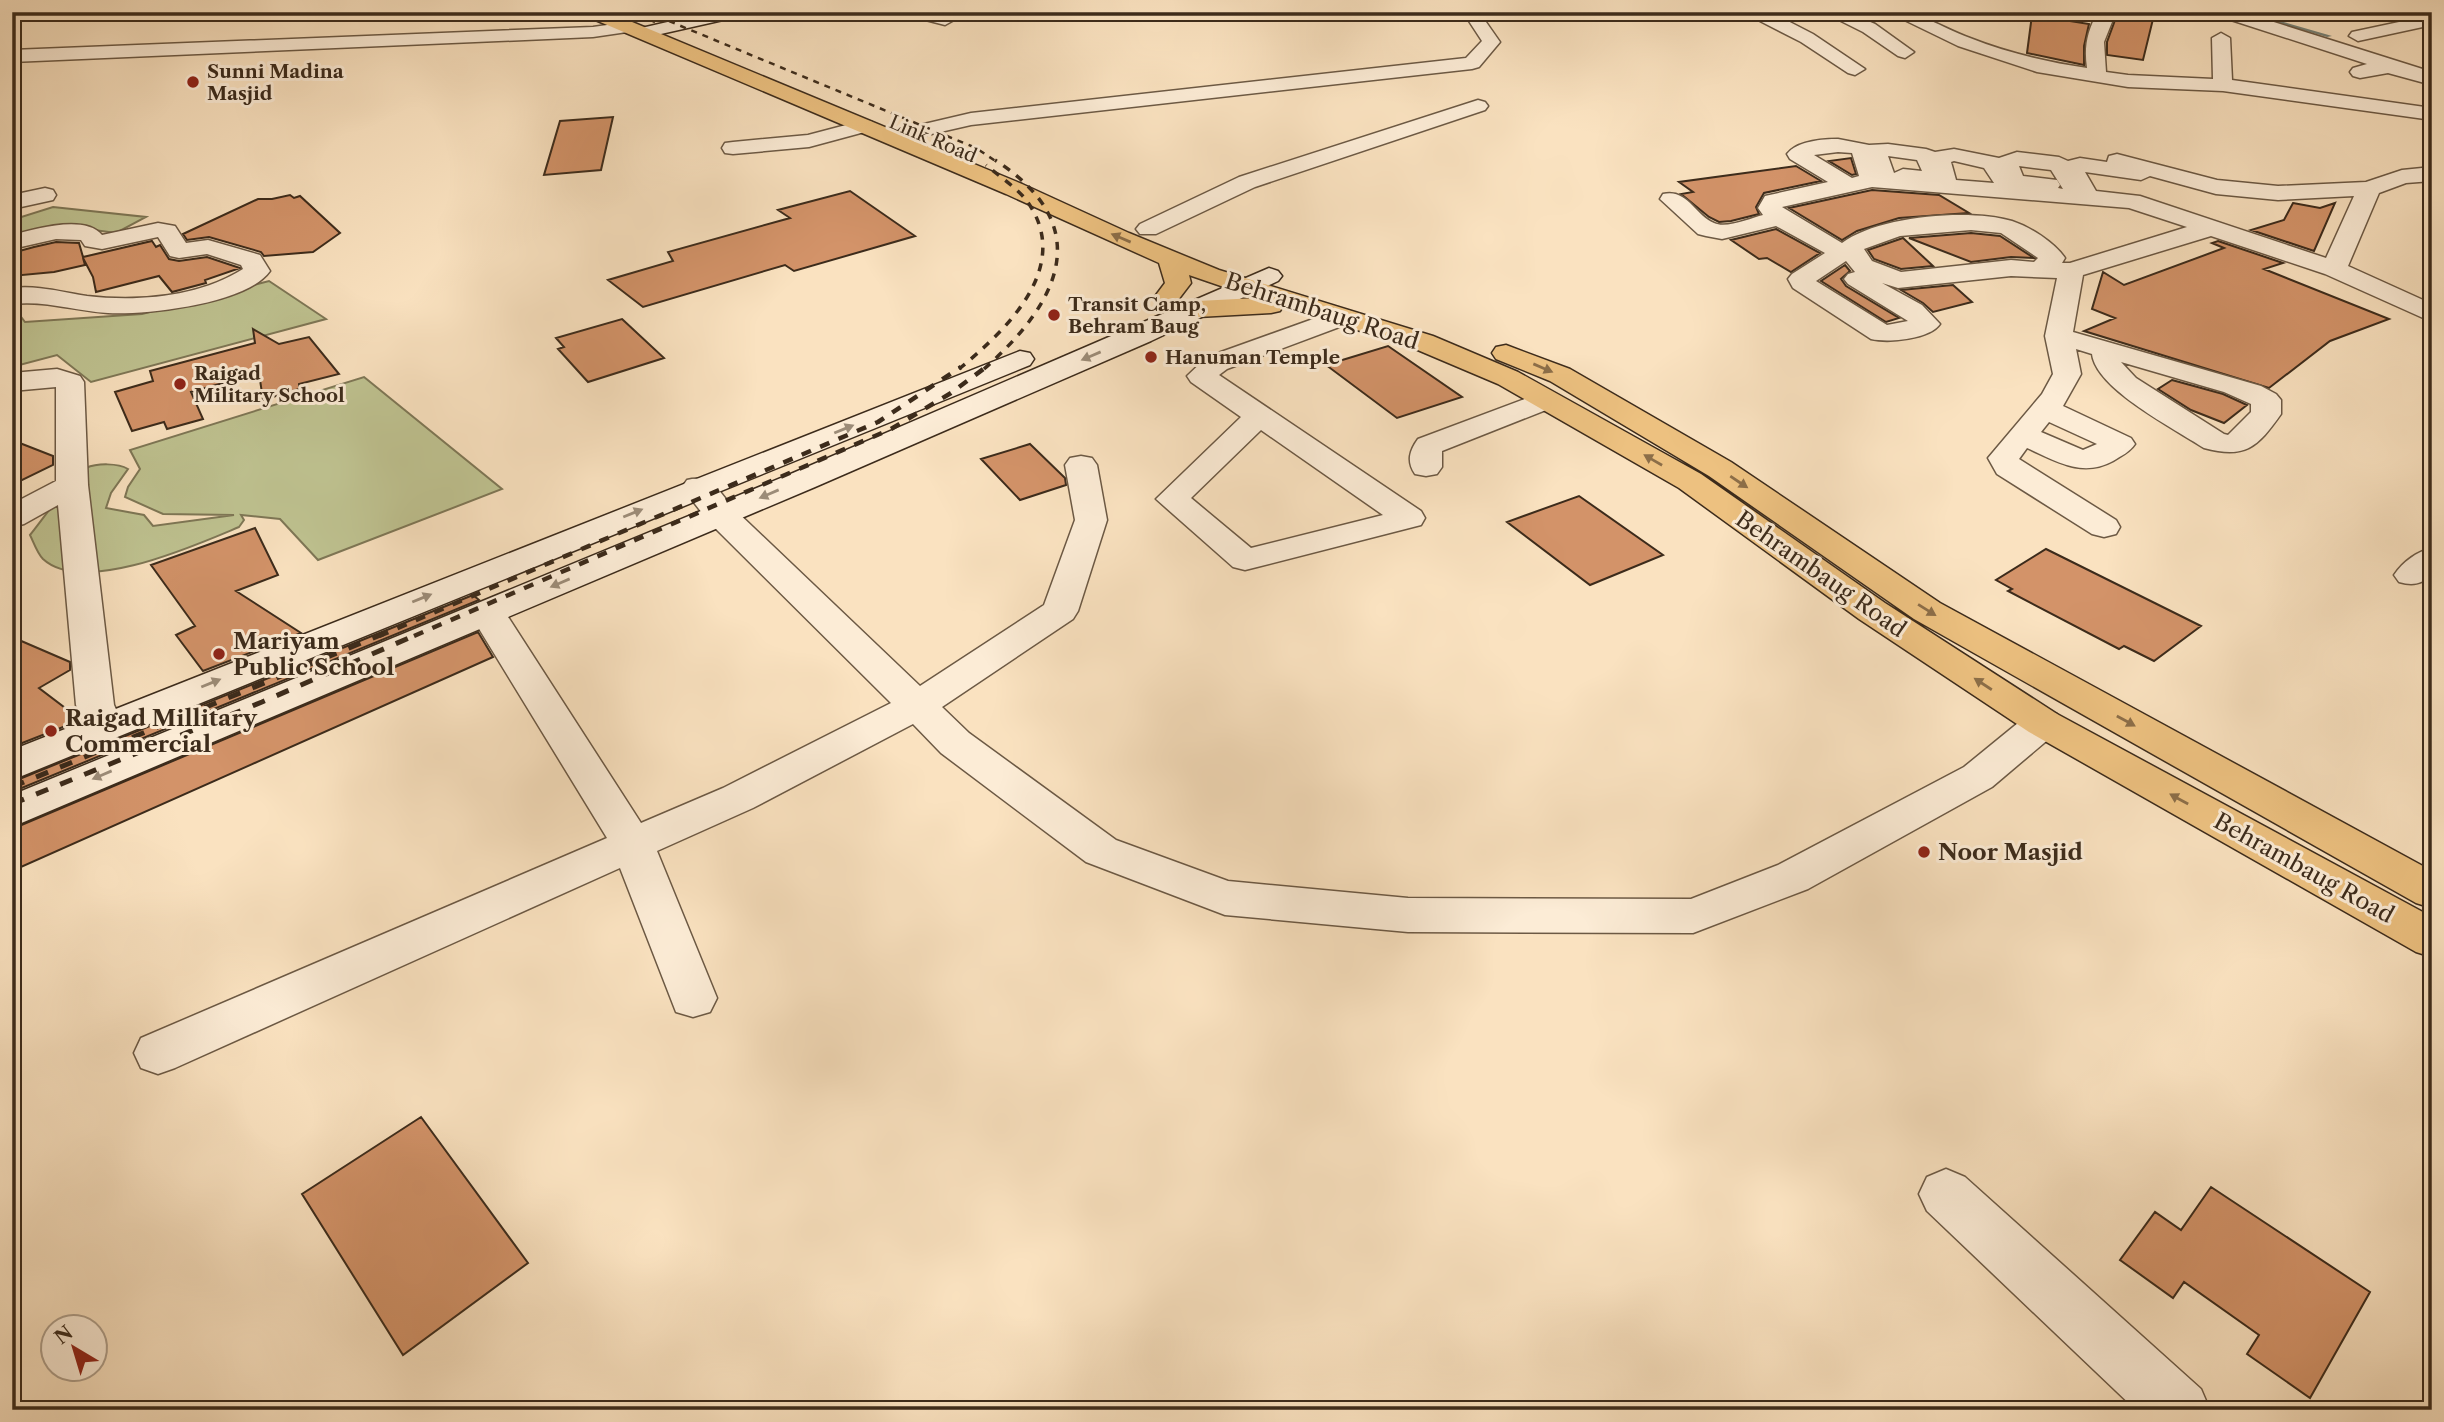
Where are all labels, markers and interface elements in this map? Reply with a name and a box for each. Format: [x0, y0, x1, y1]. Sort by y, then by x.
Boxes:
place label: Sunni Madina Masjid [207, 60, 345, 105]
marker: Sunni Madina Masjid [185, 74, 201, 90]
street label: Link Road [886, 110, 981, 168]
one-way arrow [1110, 233, 1131, 244]
street label: Behrambaug Road [1222, 267, 1422, 355]
place label: Transit Camp, Behram Baug [1068, 293, 1206, 338]
marker: Transit Camp, Behram Baug [1046, 307, 1062, 323]
place label: Hanuman Temple [1165, 346, 1340, 369]
marker: Hanuman Temple [1143, 349, 1159, 365]
one-way arrow [1081, 350, 1101, 362]
place label: Raigad Military School [194, 362, 345, 407]
one-way arrow [1532, 363, 1553, 374]
marker: Raigad Military School [172, 376, 188, 392]
one-way arrow [834, 423, 855, 434]
one-way arrow [1643, 454, 1663, 466]
one-way arrow [1730, 475, 1748, 489]
one-way arrow [759, 489, 780, 500]
street label: Behrambaug Road [1730, 505, 1912, 643]
one-way arrow [623, 507, 643, 519]
one-way arrow [550, 577, 570, 589]
one-way arrow [412, 593, 433, 604]
one-way arrow [1918, 604, 1937, 617]
place label: Mariyam Public School [233, 627, 394, 681]
marker: Mariyam Public School [211, 646, 227, 662]
one-way arrow [1974, 677, 1992, 691]
one-way arrow [201, 678, 222, 689]
place label: Raigad Millitary Commercial [65, 704, 258, 758]
one-way arrow [2116, 715, 2135, 727]
marker: Raigad Millitary Commercial [43, 723, 59, 739]
one-way arrow [91, 770, 112, 781]
one-way arrow [2170, 793, 2189, 805]
street label: Behrambaug Road [2209, 807, 2399, 929]
place label: Noor Masjid [1938, 838, 2083, 866]
marker: Noor Masjid [1916, 844, 1932, 860]
north arrow [38, 1314, 108, 1384]
text: N [50, 1321, 77, 1349]

